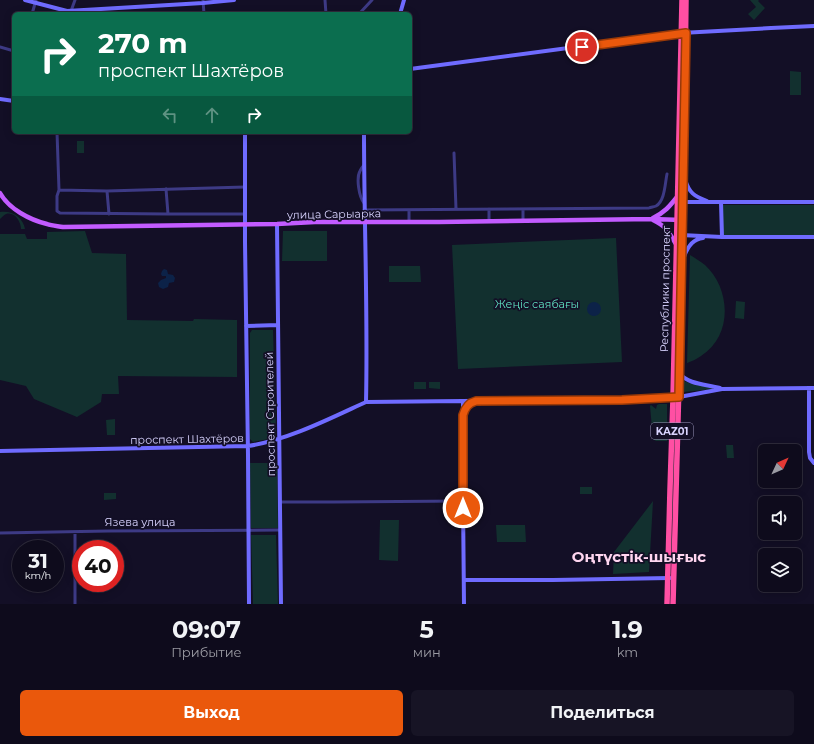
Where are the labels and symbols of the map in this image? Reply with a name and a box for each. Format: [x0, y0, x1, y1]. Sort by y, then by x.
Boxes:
pin [565, 30, 599, 64]
street label: улица Сарыарка [286, 206, 381, 222]
street label: Республики проспект [657, 225, 673, 352]
park label: Жеңіс саябағы [495, 297, 579, 311]
street label: проспект Строителей [262, 352, 278, 476]
road number: KАZ01 [651, 423, 693, 439]
street label: проспект Шахтёров [130, 431, 244, 447]
north arrow [758, 444, 802, 488]
position arrow [442, 487, 484, 529]
street label: Язева улица [104, 515, 176, 529]
speed limit sign: 40 [72, 540, 124, 592]
district label: Оңтүстік-шығыс [572, 547, 706, 566]

